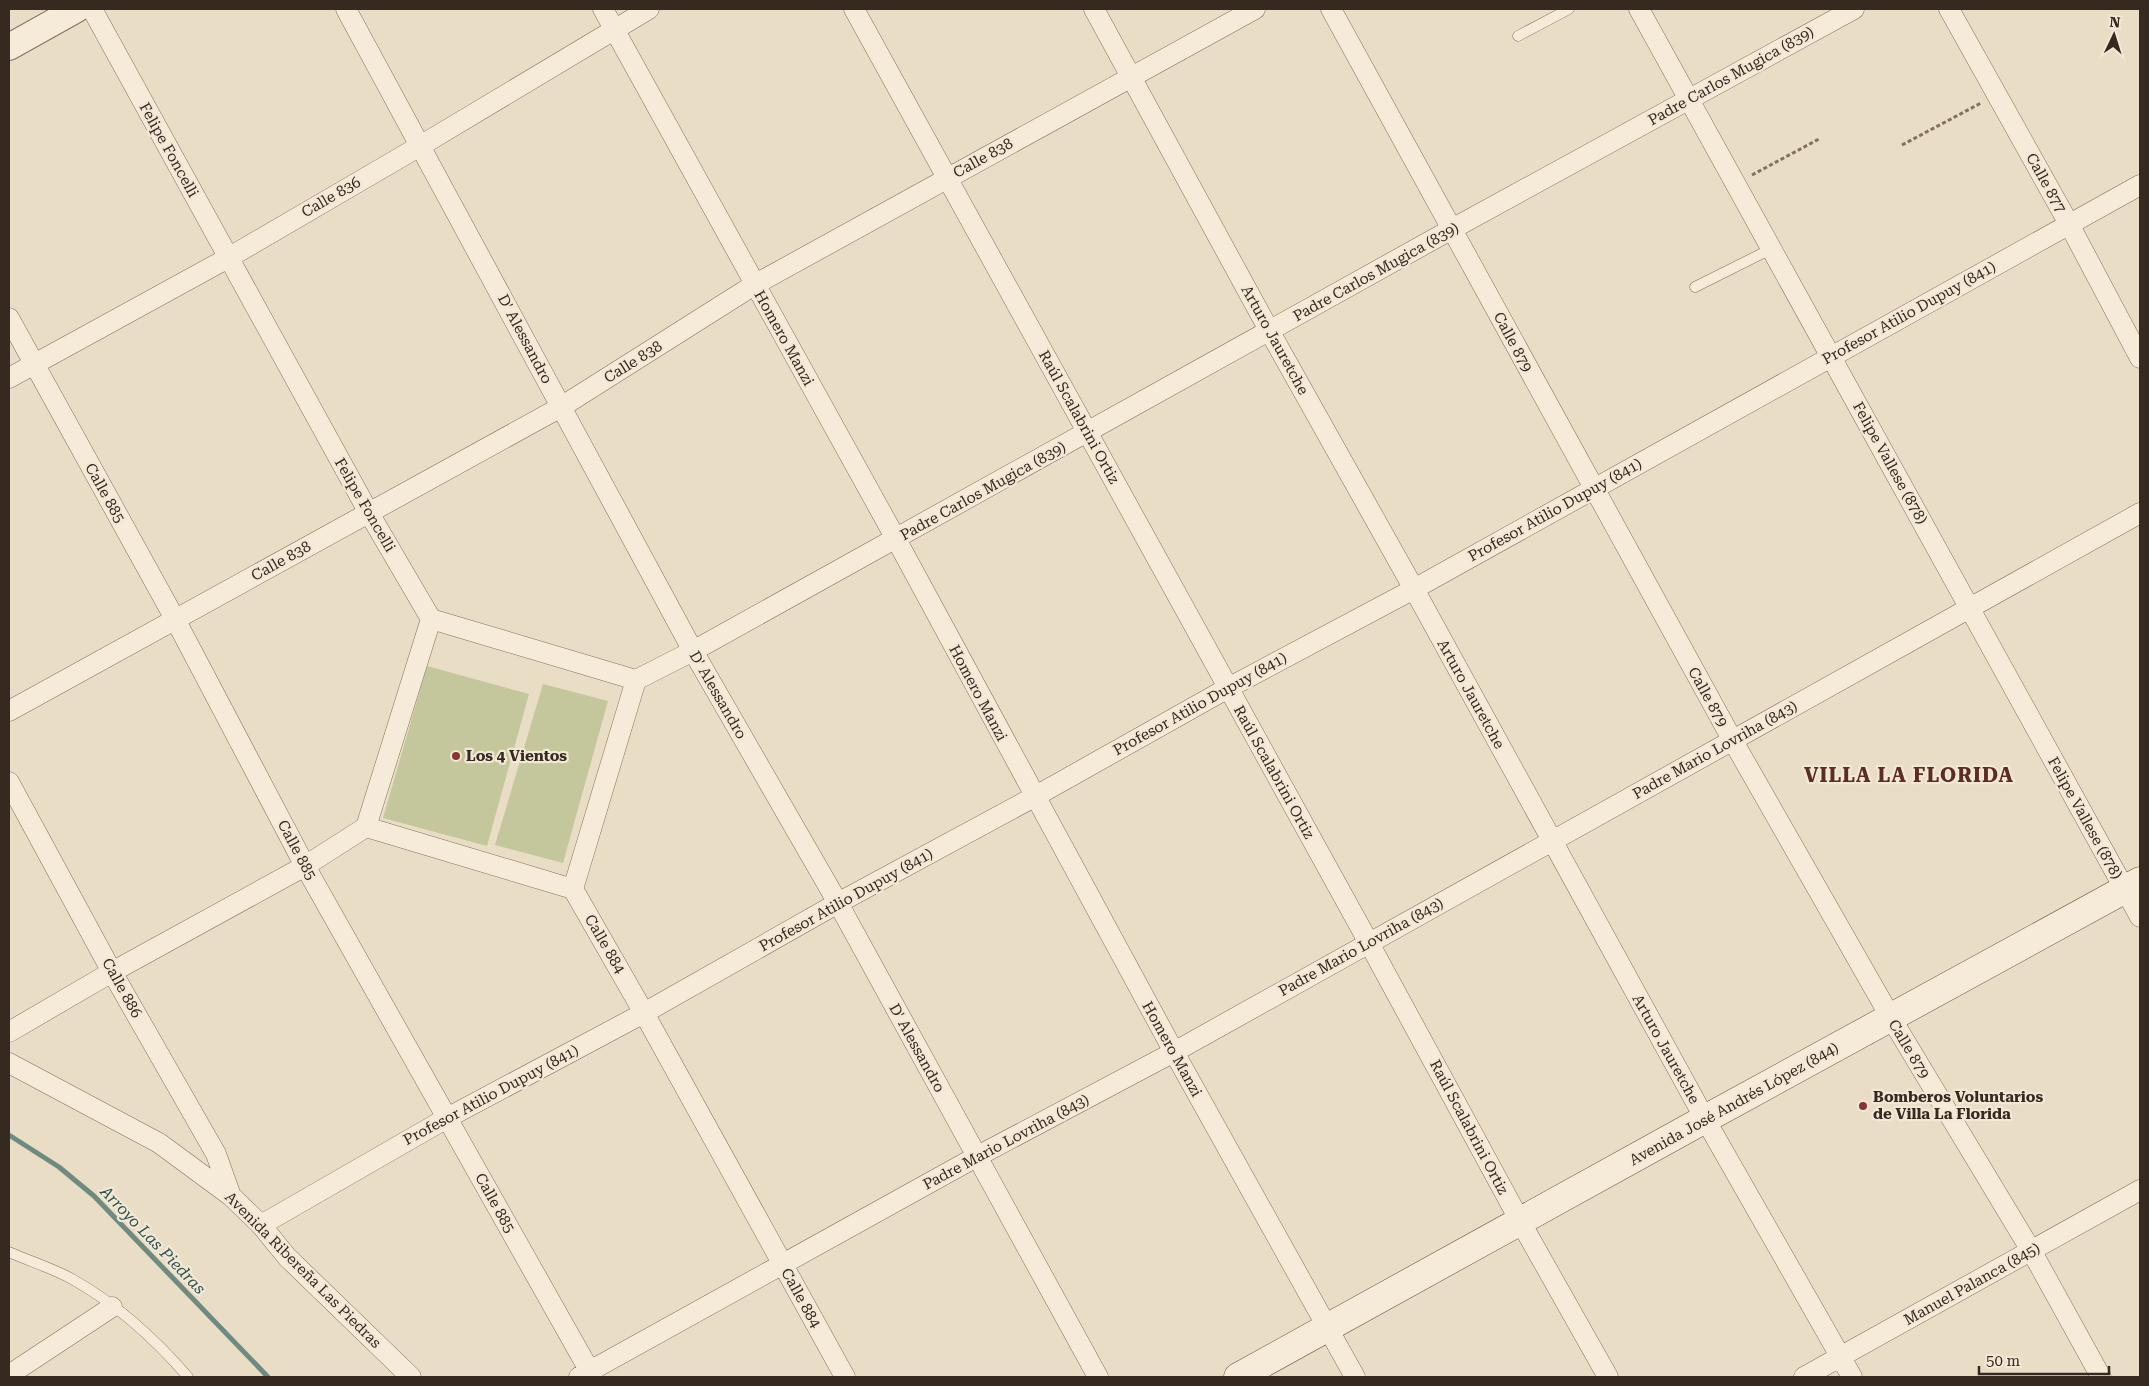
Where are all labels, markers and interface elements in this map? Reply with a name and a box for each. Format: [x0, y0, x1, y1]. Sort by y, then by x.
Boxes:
north arrow [2089, 10, 2139, 60]
text: N [2109, 14, 2121, 30]
street label: Padre Carlos Mugica (839) [1645, 23, 1817, 129]
street label: Felipe Foncelli [136, 100, 203, 201]
street label: Calle 838 [950, 134, 1016, 182]
street label: Calle 877 [2022, 150, 2070, 216]
street label: Calle 836 [298, 173, 364, 221]
street label: Padre Carlos Mugica (839) [1290, 219, 1462, 325]
street label: Profesor Atilio Dupuy (841) [1819, 258, 1999, 368]
street label: Arturo Jauretche [1237, 282, 1313, 398]
street label: Homero Manzi [750, 287, 818, 389]
street label: D' Alessandro [494, 291, 556, 387]
street label: Calle 879 [1490, 309, 1536, 375]
street label: Calle 838 [601, 337, 665, 387]
street label: Raúl Scalabrini Ortiz [1035, 347, 1123, 487]
street label: Felipe Vallese (878) [1849, 399, 1931, 527]
street label: Padre Carlos Mugica (839) [897, 438, 1069, 544]
street label: Felipe Foncelli [331, 455, 399, 555]
street label: Profesor Atilio Dupuy (841) [1465, 455, 1645, 565]
street label: Calle 885 [81, 460, 129, 526]
street label: Calle 838 [248, 537, 314, 585]
street label: Arturo Jauretche [1433, 636, 1509, 752]
street label: Homero Manzi [945, 642, 1011, 744]
street label: D' Alessandro [686, 648, 750, 742]
street label: Profesor Atilio Dupuy (841) [1110, 649, 1290, 759]
street label: Calle 879 [1684, 664, 1732, 730]
street label: Padre Mario Lovriha (843) [1629, 697, 1801, 803]
street label: Raúl Scalabrini Ortiz [1230, 702, 1318, 842]
place label: Los 4 Vientos [466, 747, 567, 765]
marker: Los 4 Vientos [450, 750, 462, 762]
street label: Felipe Vallese (878) [2044, 754, 2126, 882]
district label: VILLA LA FLORIDA [1804, 763, 2014, 787]
street label: Calle 885 [274, 817, 320, 883]
street label: Profesor Atilio Dupuy (841) [756, 845, 936, 955]
street label: Padre Mario Lovriha (843) [1275, 894, 1447, 1000]
street label: Calle 884 [581, 911, 629, 977]
street label: Calle 886 [98, 955, 146, 1021]
street label: Arturo Jauretche [1628, 991, 1704, 1107]
street label: Homero Manzi [1138, 998, 1206, 1100]
street label: D' Alessandro [885, 1000, 949, 1096]
street label: Calle 879 [1884, 1016, 1934, 1082]
street label: Avenida José Andrés López (844) [1626, 1039, 1842, 1169]
street label: Profesor Atilio Dupuy (841) [400, 1041, 582, 1149]
street label: Raúl Scalabrini Ortiz [1426, 1057, 1512, 1197]
place label: Bomberos Voluntarios de Villa La Florida [1873, 1088, 2043, 1123]
street label: Padre Mario Lovriha (843) [920, 1090, 1092, 1194]
marker: Bomberos Voluntarios de Villa La Florida [1857, 1100, 1869, 1112]
street label: Calle 885 [471, 1170, 519, 1236]
water label: Arroyo Las Piedras [96, 1181, 209, 1298]
street label: Avenida Ribereña Las Piedras [221, 1188, 385, 1352]
street label: Manuel Palanca (845) [1901, 1239, 2043, 1329]
street label: Calle 884 [777, 1265, 825, 1331]
scale bar [1979, 1344, 2109, 1376]
text: 50 m [1986, 1352, 2021, 1370]

